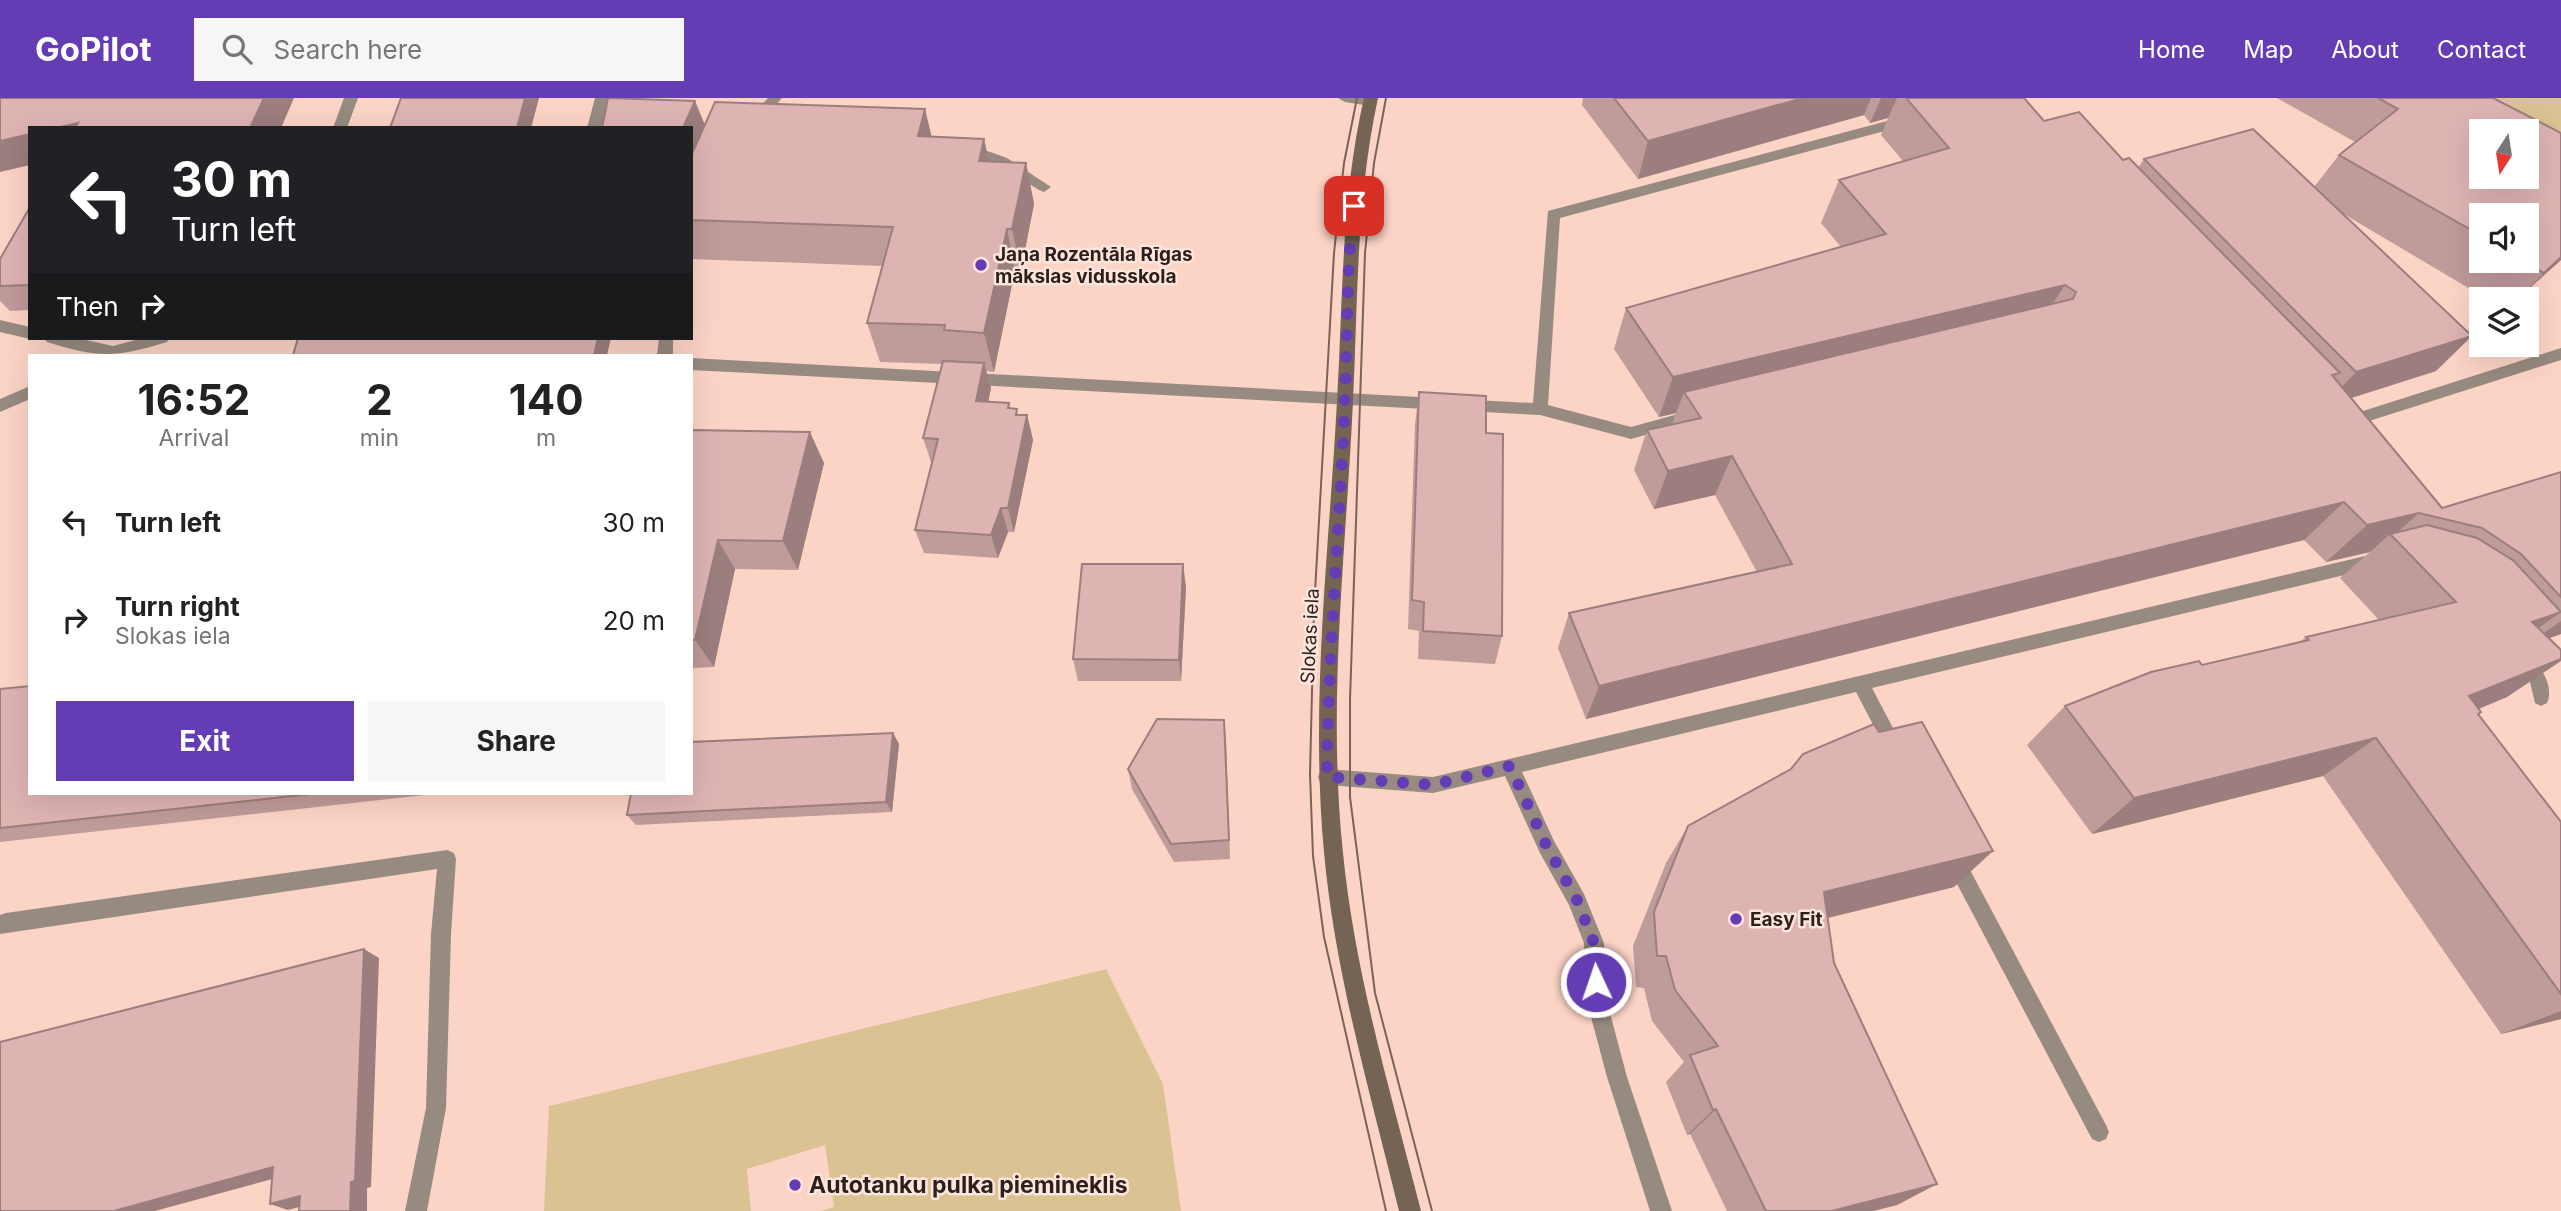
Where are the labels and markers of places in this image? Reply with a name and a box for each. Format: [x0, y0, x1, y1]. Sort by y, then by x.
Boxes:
pin [1324, 176, 1384, 236]
place label: Jaņa Rozentāla Rīgas mākslas vidusskola [995, 243, 1193, 288]
marker: Jaņa Rozentāla Rīgas mākslas vidusskola [973, 257, 989, 273]
place label: Easy Fit [1750, 908, 1822, 931]
marker: Easy Fit [1728, 911, 1744, 927]
place label: Autotanku pulka piemineklis [809, 1171, 1128, 1199]
marker: Autotanku pulka piemineklis [787, 1177, 803, 1193]

